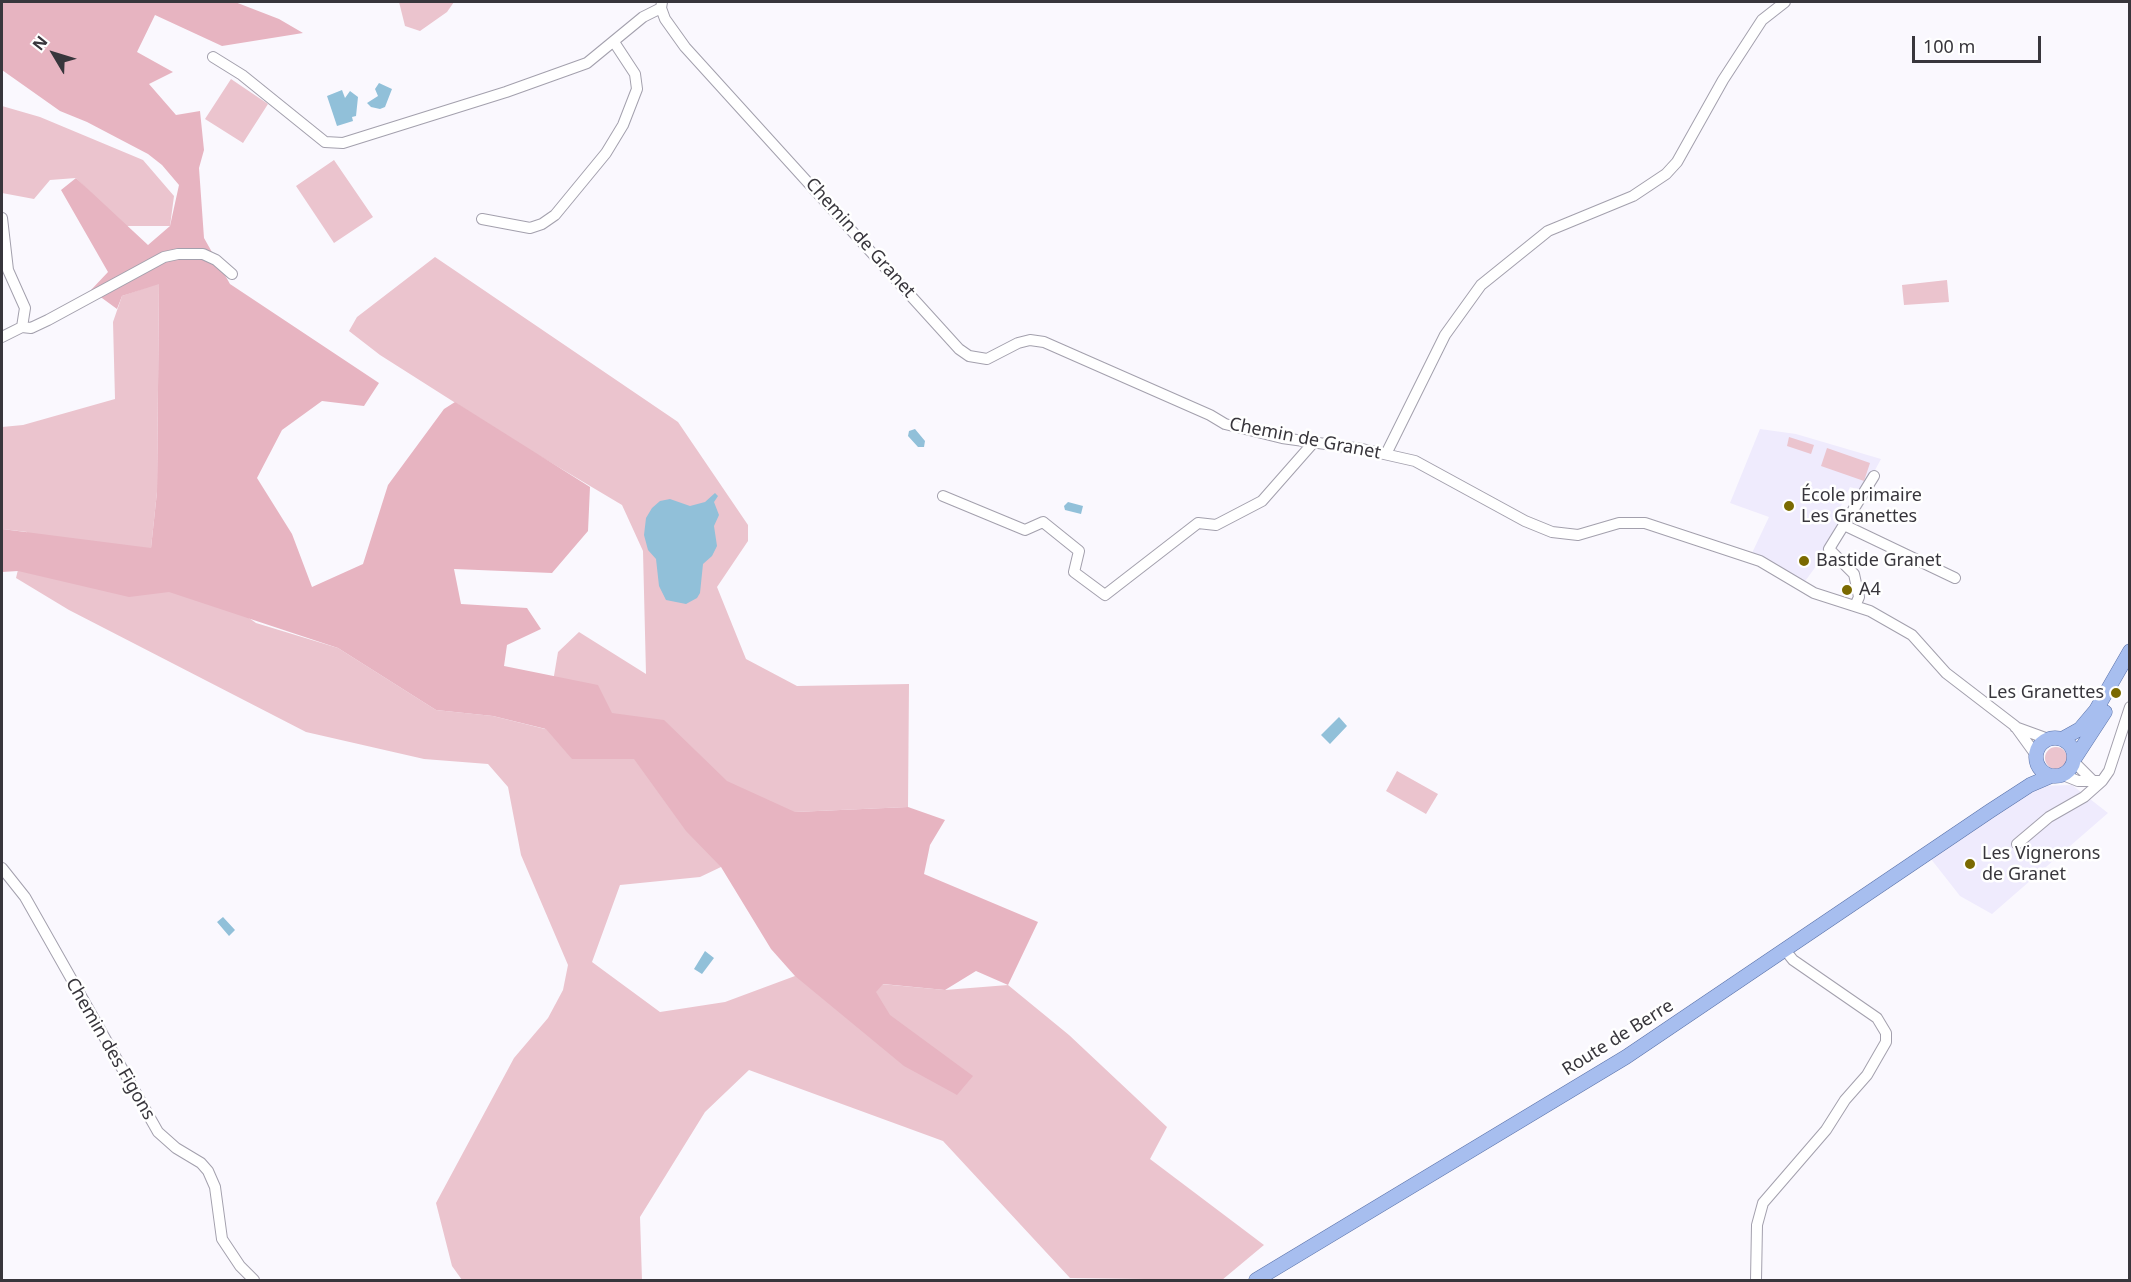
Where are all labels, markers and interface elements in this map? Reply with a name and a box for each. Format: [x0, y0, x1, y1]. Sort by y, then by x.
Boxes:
north arrow [24, 24, 84, 84]
scale bar [1915, 24, 2044, 62]
text: N [27, 31, 52, 55]
text: 100 m [1923, 34, 1975, 58]
street label: Chemin de Granet [800, 174, 920, 302]
street label: Chemin de Granet [1227, 414, 1383, 464]
place label: École primaire Les Granettes [1801, 485, 1922, 528]
marker: École primaire Les Granettes [1782, 499, 1796, 513]
place label: Bastide Granet [1816, 550, 1942, 572]
marker: Bastide Granet [1797, 554, 1811, 568]
place label: A4 [1859, 579, 1881, 601]
marker: A4 [1840, 583, 1854, 597]
place label: Les Granettes [1988, 682, 2104, 704]
marker: Les Granettes [2109, 686, 2123, 700]
place label: Les Vignerons de Granet [1982, 843, 2100, 886]
marker: Les Vignerons de Granet [1963, 857, 1977, 871]
street label: Chemin des Figons [61, 974, 159, 1124]
street label: Route de Berre [1558, 995, 1678, 1081]

